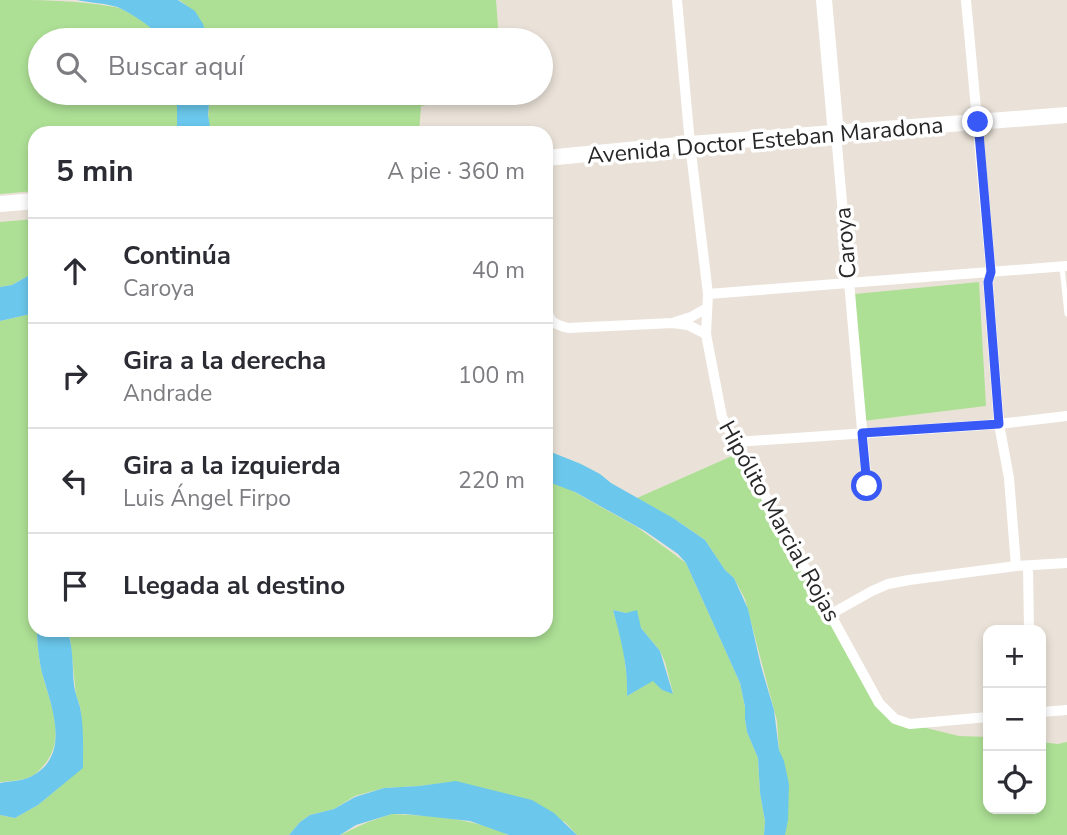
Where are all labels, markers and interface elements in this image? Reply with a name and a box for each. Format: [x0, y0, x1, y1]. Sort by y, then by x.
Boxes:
search box [28, 28, 553, 105]
icon: search [52, 48, 90, 86]
text: Buscar aquí [108, 49, 244, 84]
route end [962, 106, 993, 137]
street label: Avenida Doctor Esteban Maradona [585, 109, 945, 172]
text: 5 min [56, 151, 134, 192]
text: A pie · 360 m [387, 156, 525, 187]
street label: Caroya [827, 206, 864, 280]
text: Continúa [123, 238, 231, 273]
icon: ahead [56, 252, 94, 290]
text: 40 m [472, 255, 525, 286]
text: Caroya [123, 273, 195, 304]
text: Gira a la derecha [123, 343, 326, 378]
icon: right [56, 357, 94, 395]
text: 100 m [458, 360, 525, 391]
text: Andrade [123, 378, 212, 409]
street label: Hipólito Marcial Rojas [711, 415, 848, 627]
text: Gira a la izquierda [123, 448, 341, 483]
icon: left [56, 462, 94, 500]
text: 220 m [458, 465, 525, 496]
route start [851, 470, 882, 501]
text: Luis Ángel Firpo [123, 483, 291, 514]
icon: arrive [56, 567, 94, 605]
text: Llegada al destino [123, 568, 345, 603]
map controls [983, 625, 1046, 814]
button: + [983, 625, 1046, 688]
button: − [983, 688, 1046, 751]
button: locate [983, 751, 1046, 814]

